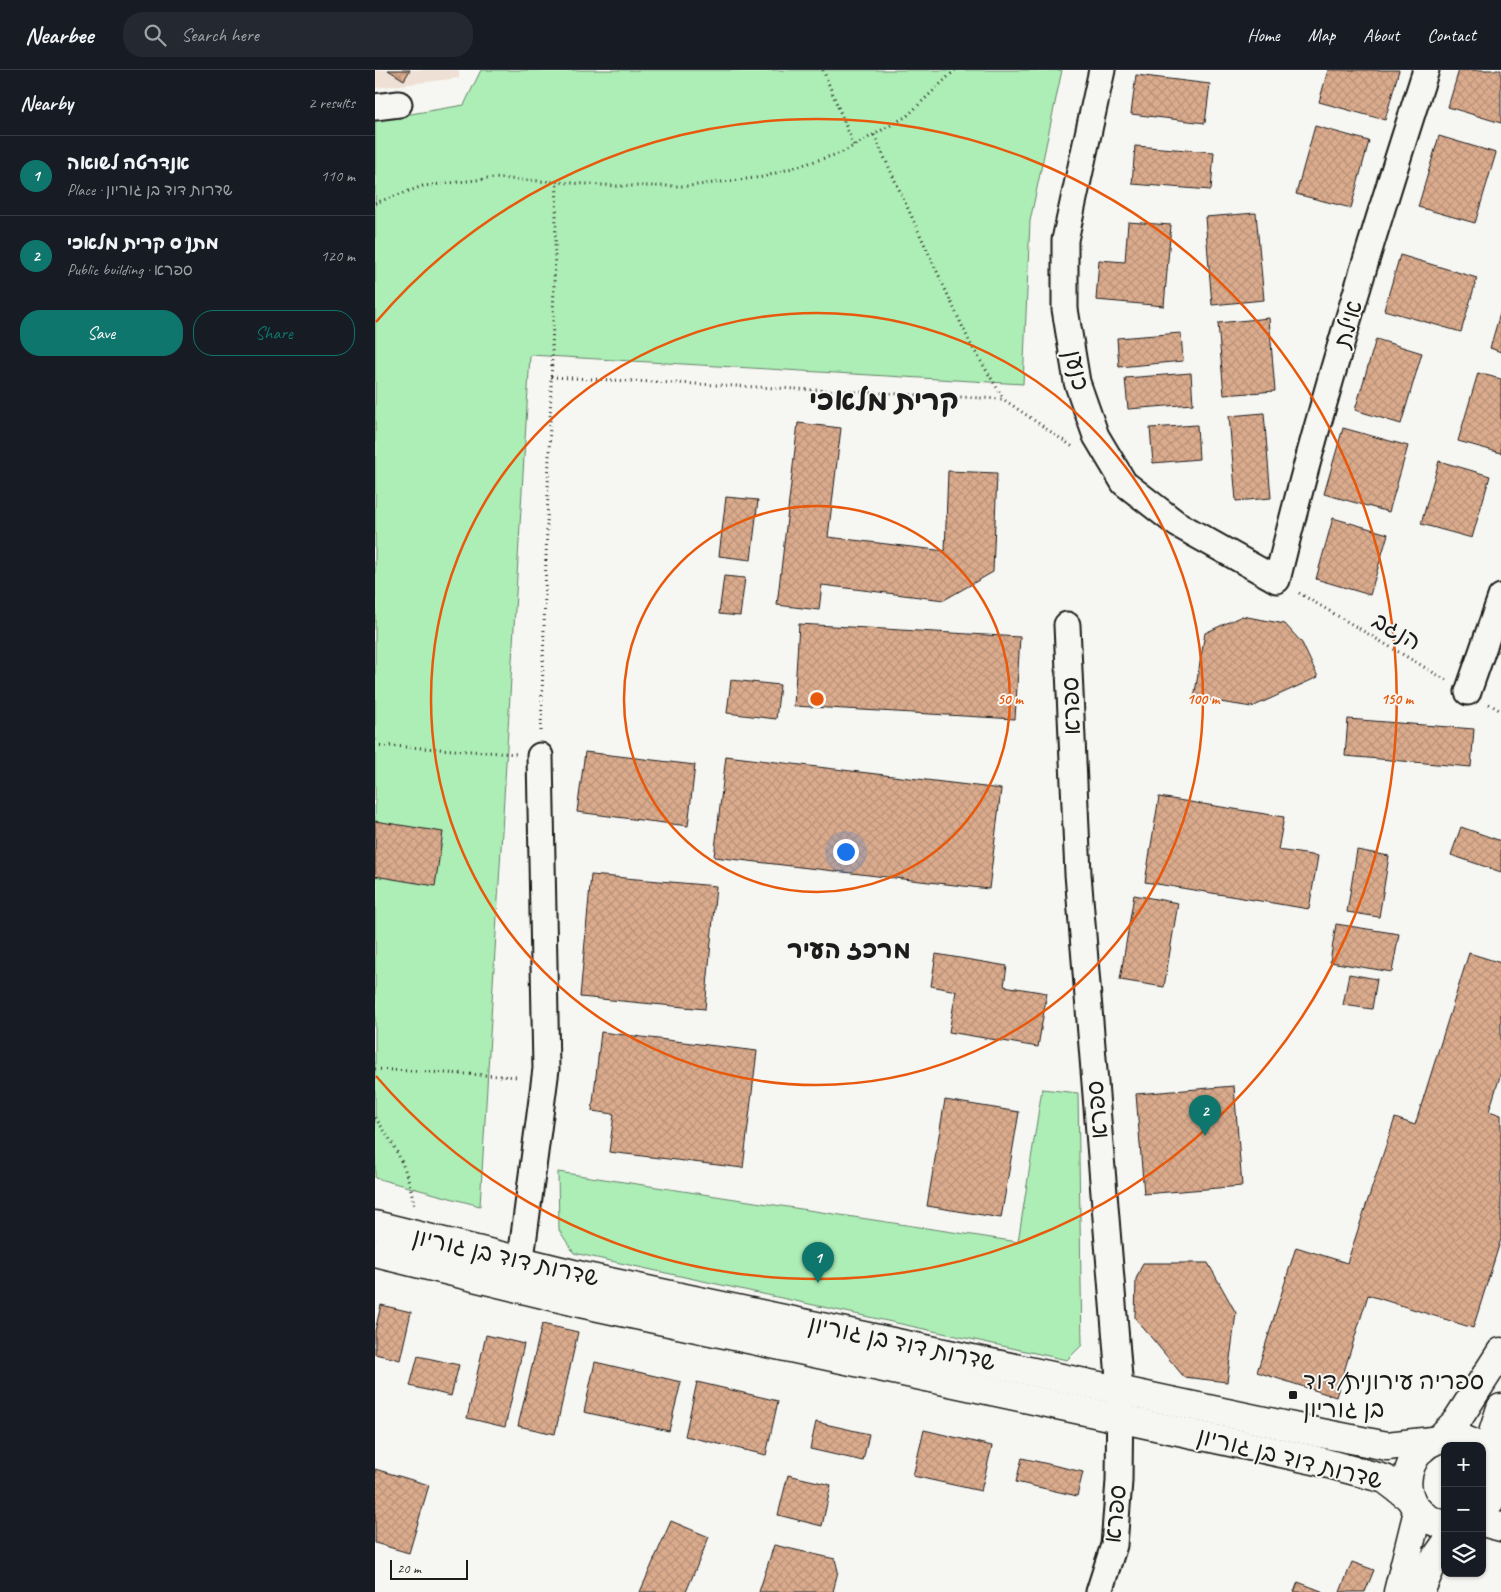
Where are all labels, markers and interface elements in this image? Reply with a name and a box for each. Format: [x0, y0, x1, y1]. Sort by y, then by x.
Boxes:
search box [123, 12, 473, 57]
text: Nearbee [25, 20, 93, 50]
icon: search [141, 21, 169, 49]
text: Search here [181, 23, 259, 47]
text: Home [1247, 24, 1280, 46]
text: Map [1308, 24, 1335, 46]
text: About [1363, 24, 1399, 46]
text: Contact [1427, 24, 1476, 46]
text: Nearby [20, 90, 73, 116]
text: 2 results [308, 93, 355, 113]
text: אנדרטה לשואה [67, 151, 189, 175]
text: 1 [32, 166, 40, 186]
text: 110 m [321, 166, 355, 186]
text: Place · שדרות דוד בן גוריון [67, 180, 233, 200]
text: מתנ"ס קרית מלאכי [67, 231, 219, 255]
text: 2 [32, 246, 40, 266]
text: 120 m [321, 246, 355, 266]
text: Public building · ספרא [67, 260, 193, 280]
street label: אילת [1326, 297, 1369, 353]
button: Save [20, 310, 183, 356]
button: Share [193, 310, 355, 356]
street label: כנען [1058, 347, 1096, 393]
district label: קרית מלאכי [809, 382, 959, 419]
street label: הנגב [1367, 605, 1427, 657]
street label: ספרא [1055, 676, 1087, 736]
centre of rings [808, 690, 826, 708]
text: 50 m [997, 690, 1024, 709]
text: 100 m [1187, 690, 1221, 709]
text: 150 m [1381, 690, 1415, 709]
your location [833, 839, 859, 865]
district label: מרכז העיר [787, 934, 911, 966]
street label: ספרא [1080, 1080, 1114, 1140]
pin: 2 [1189, 1095, 1221, 1136]
street label: שדרות דוד בן גוריון [410, 1221, 602, 1293]
pin: 1 [802, 1242, 834, 1283]
street label: שדרות דוד בן גוריון [806, 1309, 998, 1377]
place label: ספריה עירונית/דוד בן גוריון [1303, 1366, 1484, 1424]
marker: ספריה עירונית/דוד בן גוריון [1287, 1389, 1299, 1401]
street label: שדרות דוד בן גוריון [1194, 1420, 1386, 1496]
map controls [1441, 1442, 1486, 1577]
button: + [1441, 1442, 1486, 1487]
street label: ספרא [1097, 1483, 1133, 1545]
button: − [1441, 1487, 1486, 1532]
button: layers [1441, 1532, 1486, 1577]
scale bar [390, 1557, 467, 1580]
text: 20 m [397, 1560, 421, 1577]

